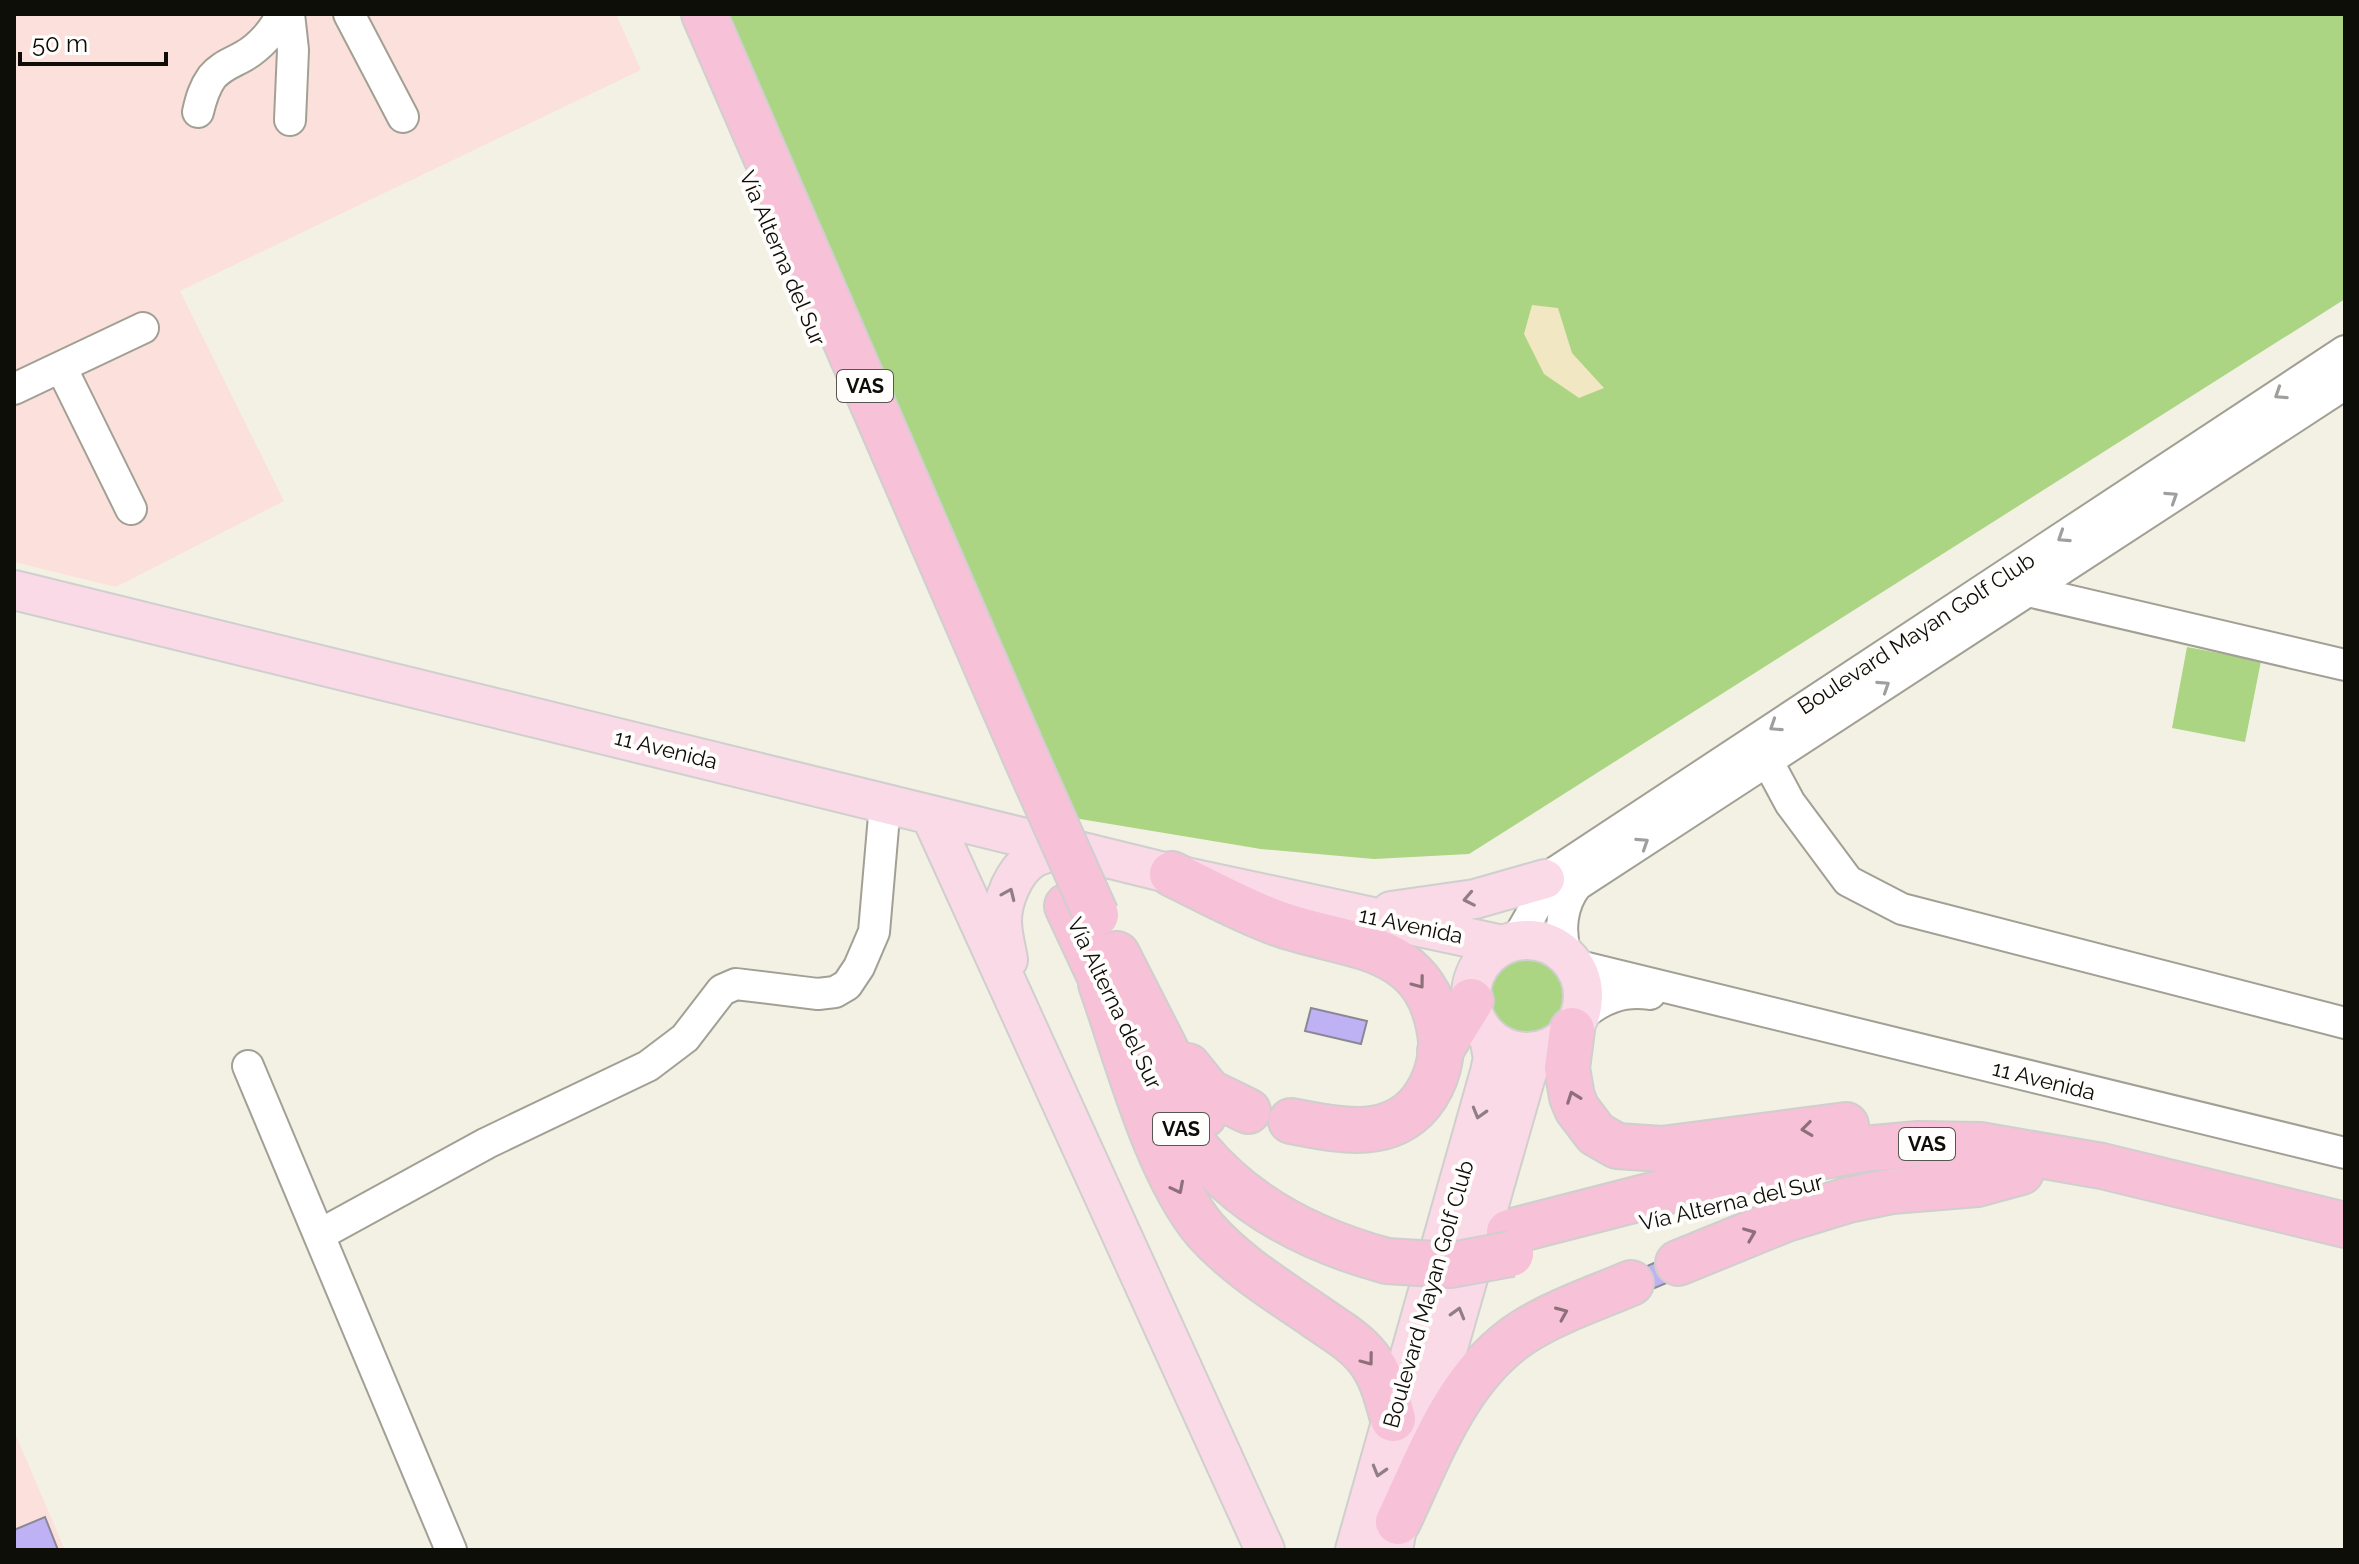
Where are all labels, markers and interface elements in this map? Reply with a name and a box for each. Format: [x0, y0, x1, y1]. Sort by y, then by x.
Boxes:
scale bar [20, 16, 166, 66]
text: 50 m [32, 29, 88, 58]
street label: Vía Alterna del Sur [734, 167, 832, 350]
road number: VAS [837, 370, 893, 402]
one-way arrow [2274, 384, 2289, 399]
one-way arrow [2163, 492, 2177, 507]
one-way arrow [2057, 527, 2071, 542]
street label: Boulevard Mayan Golf Club [1793, 547, 2039, 719]
one-way arrow [1875, 680, 1890, 695]
one-way arrow [1770, 716, 1784, 731]
street label: 11 Avenida [612, 724, 720, 774]
one-way arrow [1634, 838, 1649, 853]
one-way arrow [999, 888, 1015, 903]
one-way arrow [1463, 890, 1477, 907]
street label: 11 Avenida [1357, 901, 1465, 949]
street label: Vía Alterna del Sur [1062, 913, 1168, 1093]
one-way arrow [1409, 974, 1423, 989]
street label: 11 Avenida [1990, 1055, 2098, 1105]
one-way arrow [1566, 1091, 1583, 1105]
one-way arrow [1472, 1105, 1488, 1119]
road number: VAS [1153, 1113, 1209, 1145]
one-way arrow [1800, 1120, 1814, 1137]
road number: VAS [1899, 1128, 1955, 1160]
street label: Boulevard Mayan Golf Club [1377, 1157, 1479, 1431]
street label: Vía Alterna del Sur [1637, 1168, 1825, 1236]
one-way arrow [1169, 1179, 1184, 1194]
one-way arrow [1742, 1227, 1756, 1244]
one-way arrow [1449, 1306, 1465, 1320]
one-way arrow [1554, 1307, 1568, 1323]
one-way arrow [1358, 1351, 1373, 1366]
one-way arrow [1371, 1463, 1388, 1477]

